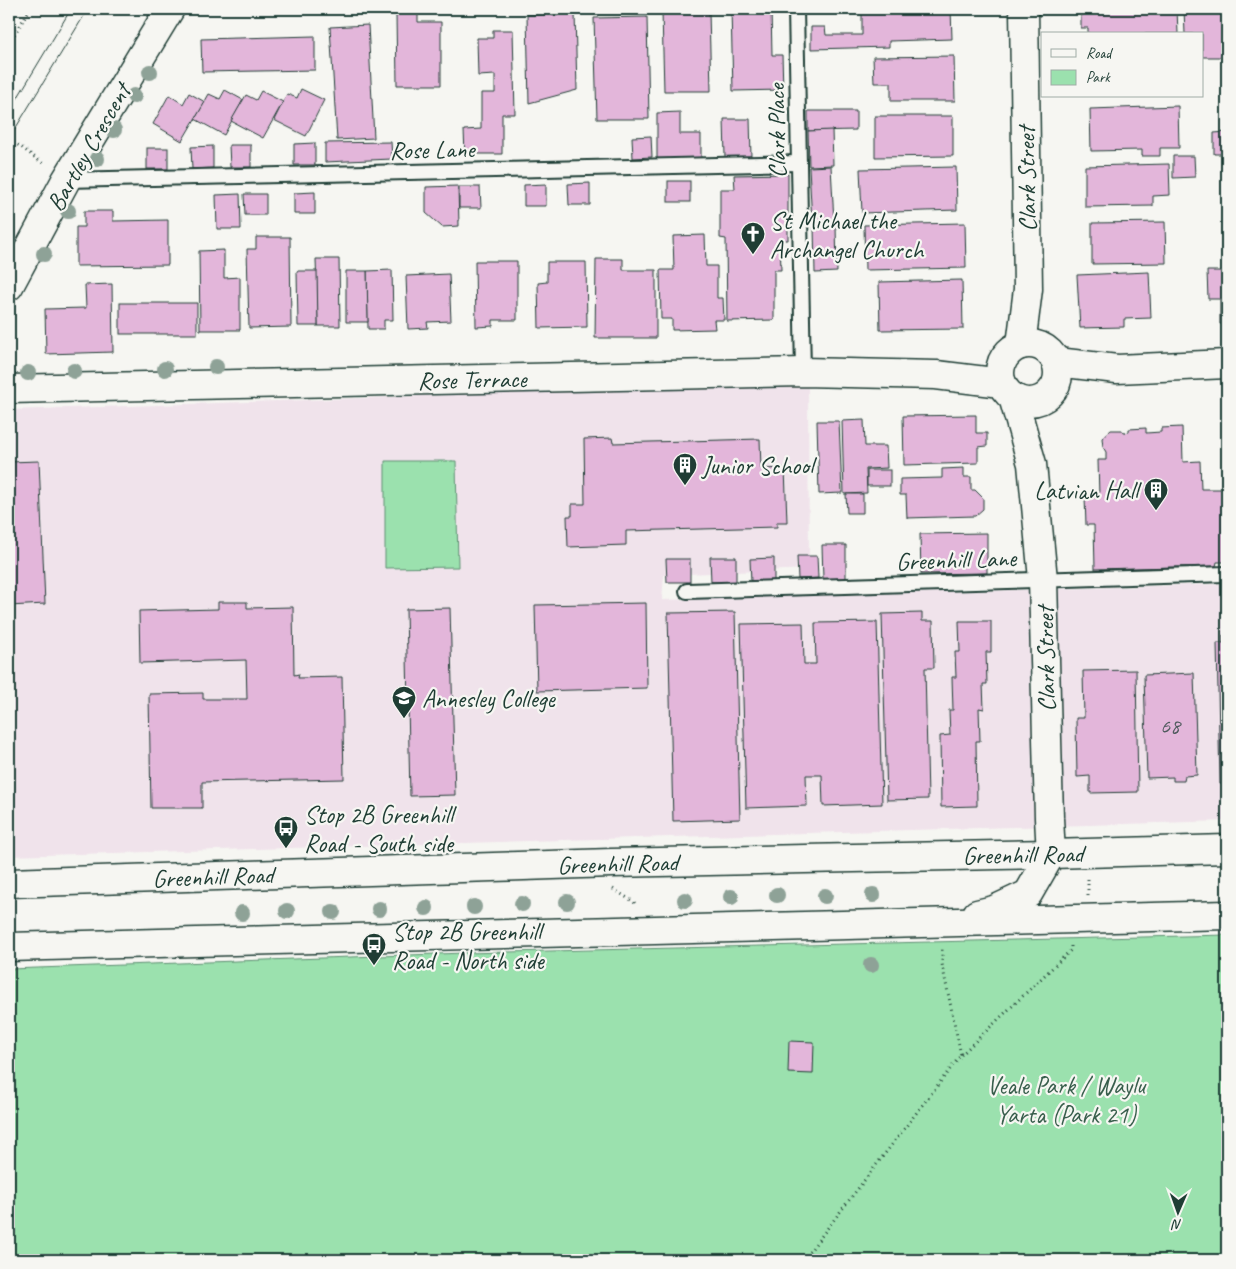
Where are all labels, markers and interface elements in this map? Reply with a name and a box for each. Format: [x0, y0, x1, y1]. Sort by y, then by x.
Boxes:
legend [1041, 32, 1204, 98]
text: Road [1086, 44, 1113, 63]
text: Park [1086, 68, 1111, 87]
street label: Bartley Crescent [39, 75, 140, 217]
street label: Clark Place [760, 82, 794, 178]
street label: Clark Street [1010, 122, 1044, 232]
street label: Rose Lane [389, 133, 477, 167]
place label: St Michael the Archangel Church [770, 205, 925, 266]
church icon: St Michael the Archangel Church [740, 221, 766, 255]
street label: Rose Terrace [417, 363, 529, 397]
place label: Junior School [701, 450, 818, 482]
building icon: Junior School [672, 452, 698, 486]
place label: Latvian Hall [1034, 475, 1143, 507]
building icon: Latvian Hall [1143, 477, 1169, 511]
street label: Greenhill Lane [895, 542, 1019, 578]
street label: Clark Street [1029, 602, 1063, 712]
place label: Annesley College [422, 683, 556, 715]
school or university icon: Annesley College [391, 685, 417, 719]
house number: 68 [1160, 712, 1182, 740]
place label: Stop 2B Greenhill Road - South side [304, 799, 458, 860]
bus stop icon: Stop 2B Greenhill Road - South side [273, 815, 299, 849]
street label: Greenhill Road [962, 838, 1087, 872]
street label: Greenhill Road [557, 847, 682, 882]
street label: Greenhill Road [152, 859, 277, 895]
place label: Stop 2B Greenhill Road - North side [392, 916, 546, 977]
bus stop icon: Stop 2B Greenhill Road - North side [361, 932, 387, 966]
park label: Veale Park / Waylu Yarta (Park 21) [987, 1070, 1147, 1131]
north arrow [1154, 1186, 1204, 1236]
text: N [1171, 1216, 1182, 1233]

